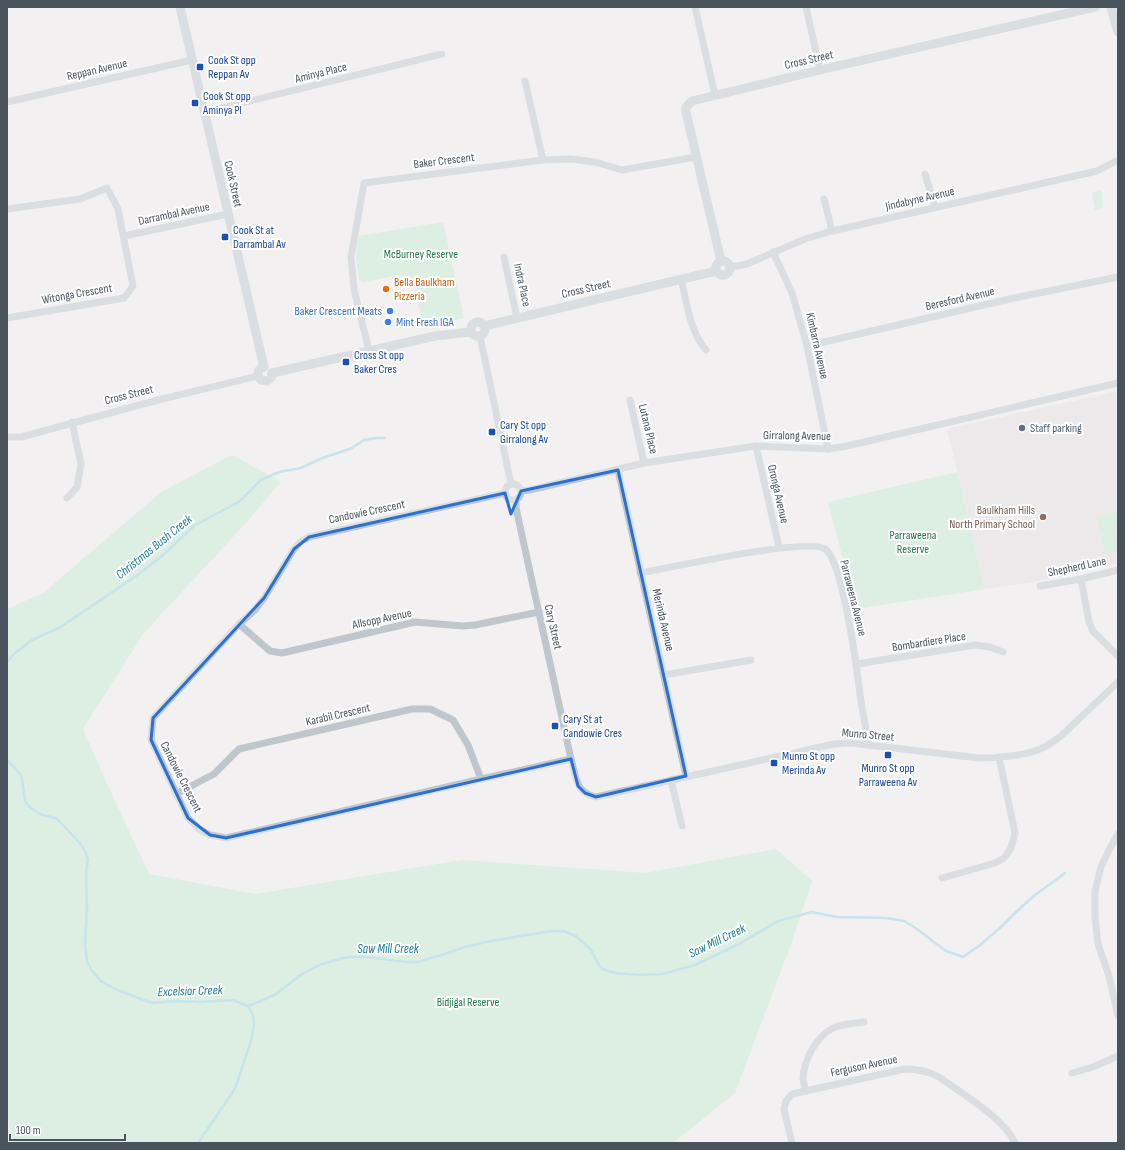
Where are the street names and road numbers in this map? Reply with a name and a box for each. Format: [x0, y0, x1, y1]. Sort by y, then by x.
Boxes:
street label: Cross Street [783, 47, 835, 73]
street label: Reppan Avenue [66, 56, 129, 84]
street label: Aminya Place [293, 59, 349, 87]
street label: Baker Crescent [413, 150, 476, 172]
street label: Cook Street [220, 159, 246, 209]
street label: Jindabyne Avenue [883, 184, 956, 214]
street label: Darrambal Avenue [137, 199, 211, 229]
street label: Indra Place [510, 262, 534, 308]
street label: Cross Street [560, 276, 612, 302]
street label: Witonga Crescent [40, 280, 114, 308]
street label: Beresford Avenue [924, 284, 996, 314]
street label: Kimbarra Avenue [802, 311, 832, 381]
street label: Cross Street [103, 382, 155, 408]
street label: Lutana Place [635, 403, 661, 456]
street label: Girralong Avenue [763, 428, 831, 444]
street label: Oronga Avenue [764, 463, 792, 525]
street label: Candowie Crescent [327, 497, 407, 527]
street label: Shepherd Lane [1046, 553, 1108, 580]
street label: Parraweena Avenue [836, 558, 870, 638]
street label: Merinda Avenue [649, 587, 678, 653]
street label: Cary Street [541, 603, 566, 651]
street label: Allsopp Avenue [350, 605, 413, 633]
street label: Bombardiere Place [891, 629, 967, 655]
street label: Karabil Crescent [304, 700, 372, 730]
street label: Munro Street [841, 725, 895, 745]
street label: Candowie Crescent [157, 739, 205, 815]
street label: Ferguson Avenue [829, 1052, 899, 1080]

